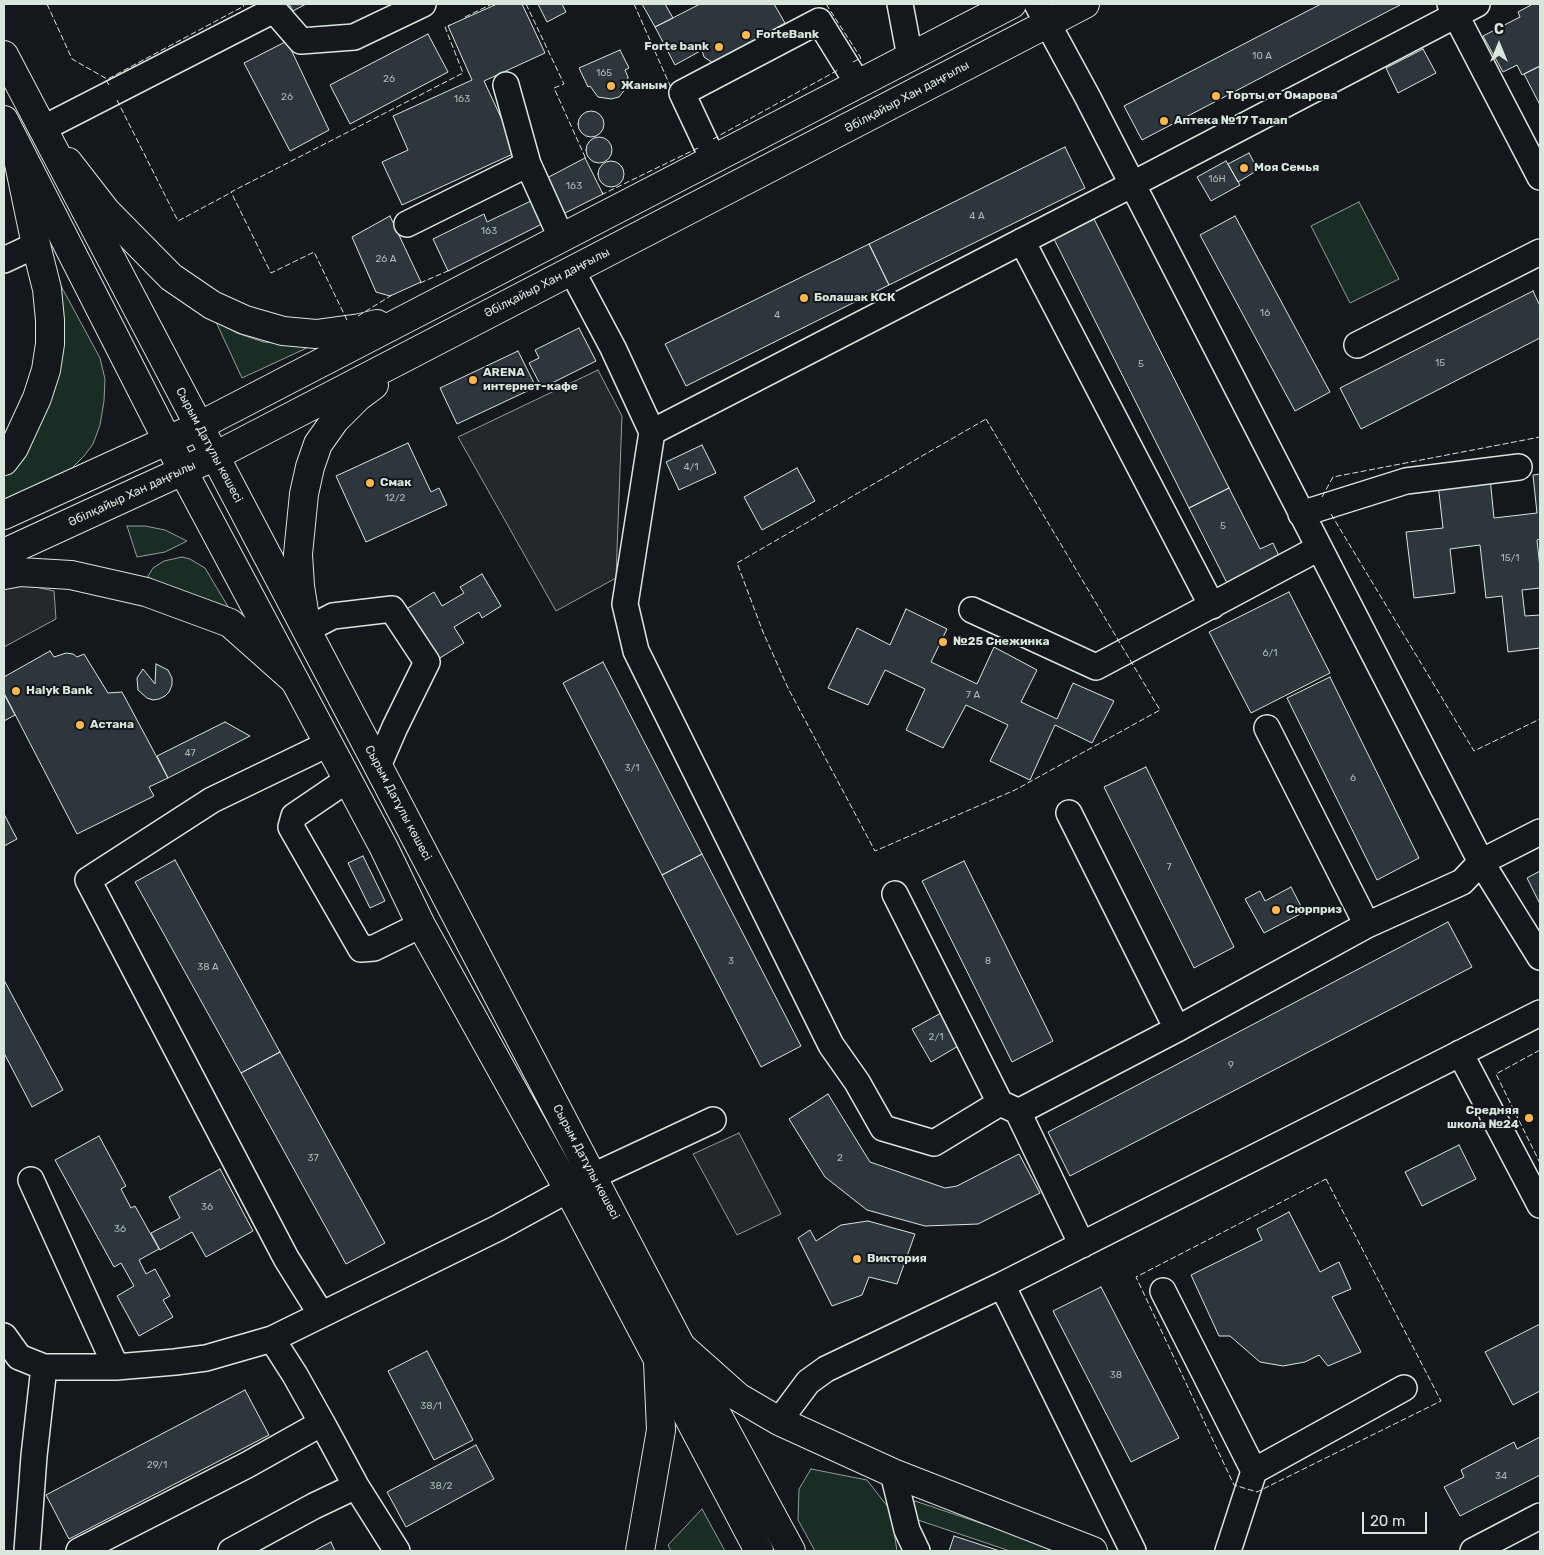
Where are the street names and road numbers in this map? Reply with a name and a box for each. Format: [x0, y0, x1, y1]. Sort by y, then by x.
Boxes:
street label: Әбілқайыр Хан даңғылы [842, 58, 972, 136]
street label: Әбілқайыр Хан даңғылы [482, 245, 612, 321]
street label: Сырым Датұлы көшесі [173, 385, 245, 505]
street label: Әбілқайыр Хан даңғылы [66, 458, 198, 530]
street label: Сырым Датұлы көшесі [362, 743, 434, 863]
street label: Сырым Датұлы көшесі [550, 1102, 622, 1222]

